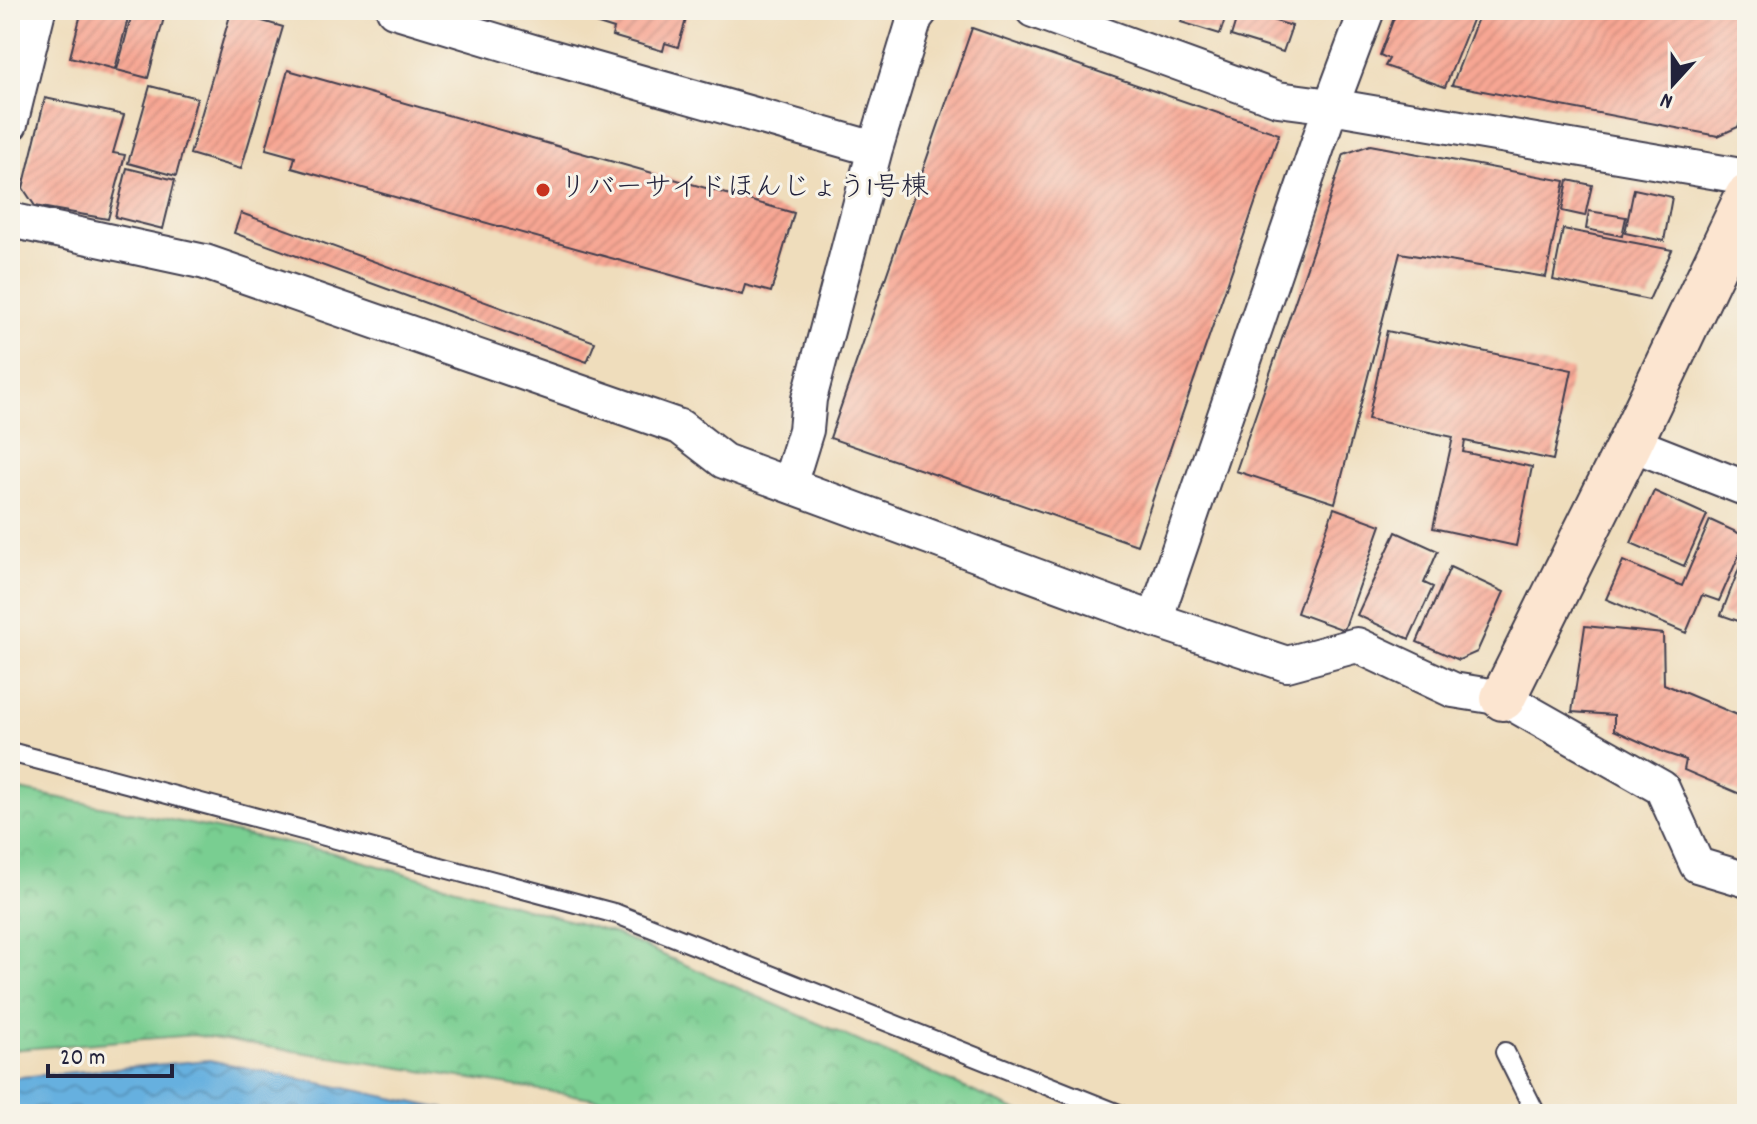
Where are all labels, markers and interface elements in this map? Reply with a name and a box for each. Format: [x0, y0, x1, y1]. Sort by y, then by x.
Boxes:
north arrow [1633, 44, 1713, 124]
text: N [1656, 83, 1678, 116]
place label: リバーサイドほんじょう1号棟 [559, 170, 929, 210]
marker: リバーサイドほんじょう1号棟 [534, 181, 552, 199]
scale bar [48, 1028, 172, 1078]
text: 20 m [60, 1042, 106, 1076]

